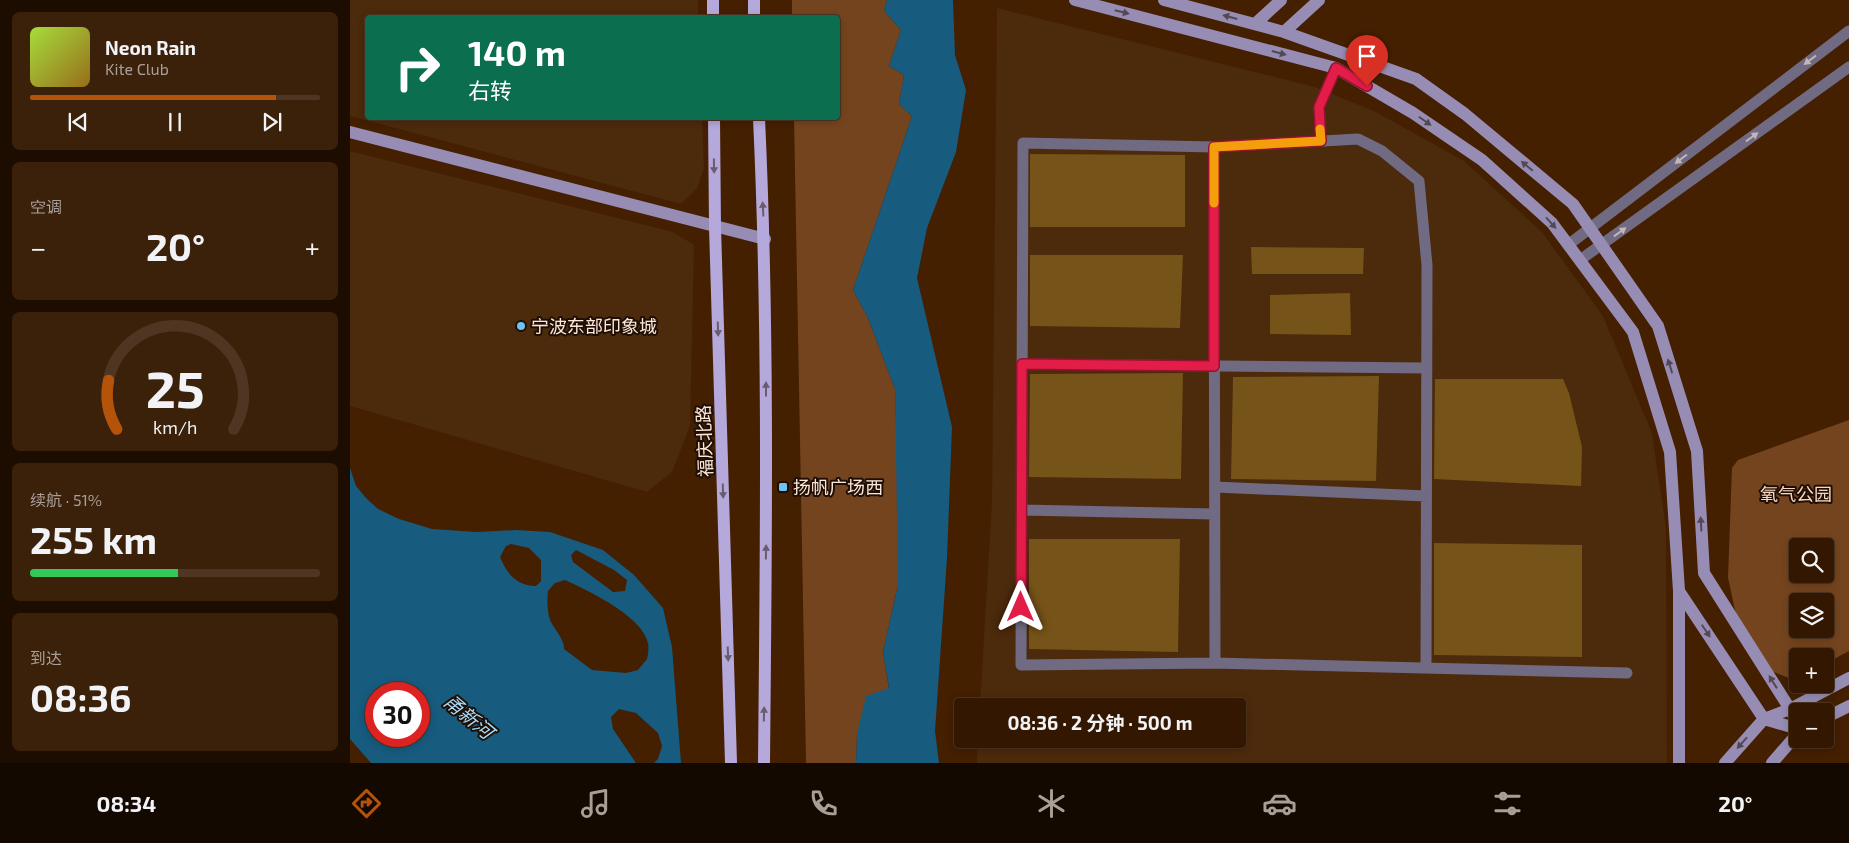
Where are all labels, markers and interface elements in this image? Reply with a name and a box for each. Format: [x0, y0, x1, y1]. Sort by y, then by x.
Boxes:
one-way arrow [1115, 8, 1130, 16]
one-way arrow [1222, 13, 1237, 21]
text: 140 m [468, 31, 566, 73]
icon: right [385, 35, 450, 100]
pin [1346, 35, 1388, 86]
text: Neon Rain [105, 36, 196, 59]
icon: arrive [1353, 42, 1381, 70]
one-way arrow [1272, 49, 1287, 57]
one-way arrow [1804, 55, 1817, 66]
text: Kite Club [105, 59, 169, 78]
text: 右转 [468, 77, 512, 103]
icon: previous [64, 108, 92, 136]
icon: pause [161, 108, 189, 136]
icon: next [258, 108, 286, 136]
one-way arrow [1418, 116, 1432, 126]
one-way arrow [1745, 132, 1759, 142]
one-way arrow [1674, 154, 1688, 164]
one-way arrow [710, 158, 718, 174]
one-way arrow [1521, 160, 1534, 171]
text: 空调 [30, 197, 62, 216]
one-way arrow [759, 201, 767, 217]
one-way arrow [1545, 217, 1557, 229]
text: 20° [146, 223, 205, 269]
one-way arrow [1613, 227, 1627, 237]
text: − [30, 230, 46, 264]
text: + [305, 230, 320, 264]
place label: 宁波东部印象城 [531, 315, 657, 337]
marker: 宁波东部印象城 [515, 320, 527, 332]
one-way arrow [714, 321, 722, 337]
text: 25 [146, 356, 204, 418]
one-way arrow [1666, 358, 1674, 373]
one-way arrow [762, 381, 770, 397]
street label: 福庆北路 [692, 405, 716, 477]
text: km/h [153, 416, 197, 438]
place label: 扬帆广场西 [793, 476, 883, 498]
marker: 扬帆广场西 [777, 481, 789, 493]
one-way arrow [719, 483, 727, 499]
park label: 氧气公园 [1760, 483, 1832, 505]
text: 续航 · 51% [30, 490, 102, 509]
text: 255 km [30, 516, 157, 562]
one-way arrow [1697, 516, 1705, 532]
map controls [1789, 538, 1834, 748]
button: search [1789, 538, 1834, 583]
one-way arrow [762, 544, 770, 560]
position arrow [994, 580, 1046, 632]
button: layers [1789, 593, 1834, 638]
one-way arrow [1701, 625, 1710, 638]
one-way arrow [724, 646, 732, 662]
text: 到达 [30, 648, 62, 667]
button: + [1789, 648, 1834, 693]
text: 08:36 [30, 674, 131, 720]
one-way arrow [1769, 675, 1778, 689]
speed limit sign: 30 [365, 682, 430, 747]
water label: 甬新河 [440, 689, 501, 746]
button: − [1789, 703, 1834, 748]
one-way arrow [761, 706, 769, 722]
text: 08:36 · 2 分钟 · 500 m [1007, 711, 1193, 734]
one-way arrow [1736, 737, 1748, 749]
icon: directions [349, 786, 384, 821]
icon: music [578, 786, 613, 821]
icon: phone [806, 786, 841, 821]
icon: climate [1034, 786, 1069, 821]
icon: car [1262, 786, 1297, 821]
icon: filters [1490, 786, 1525, 821]
text: 08:34 [97, 790, 156, 816]
text: 20° [1718, 790, 1752, 816]

